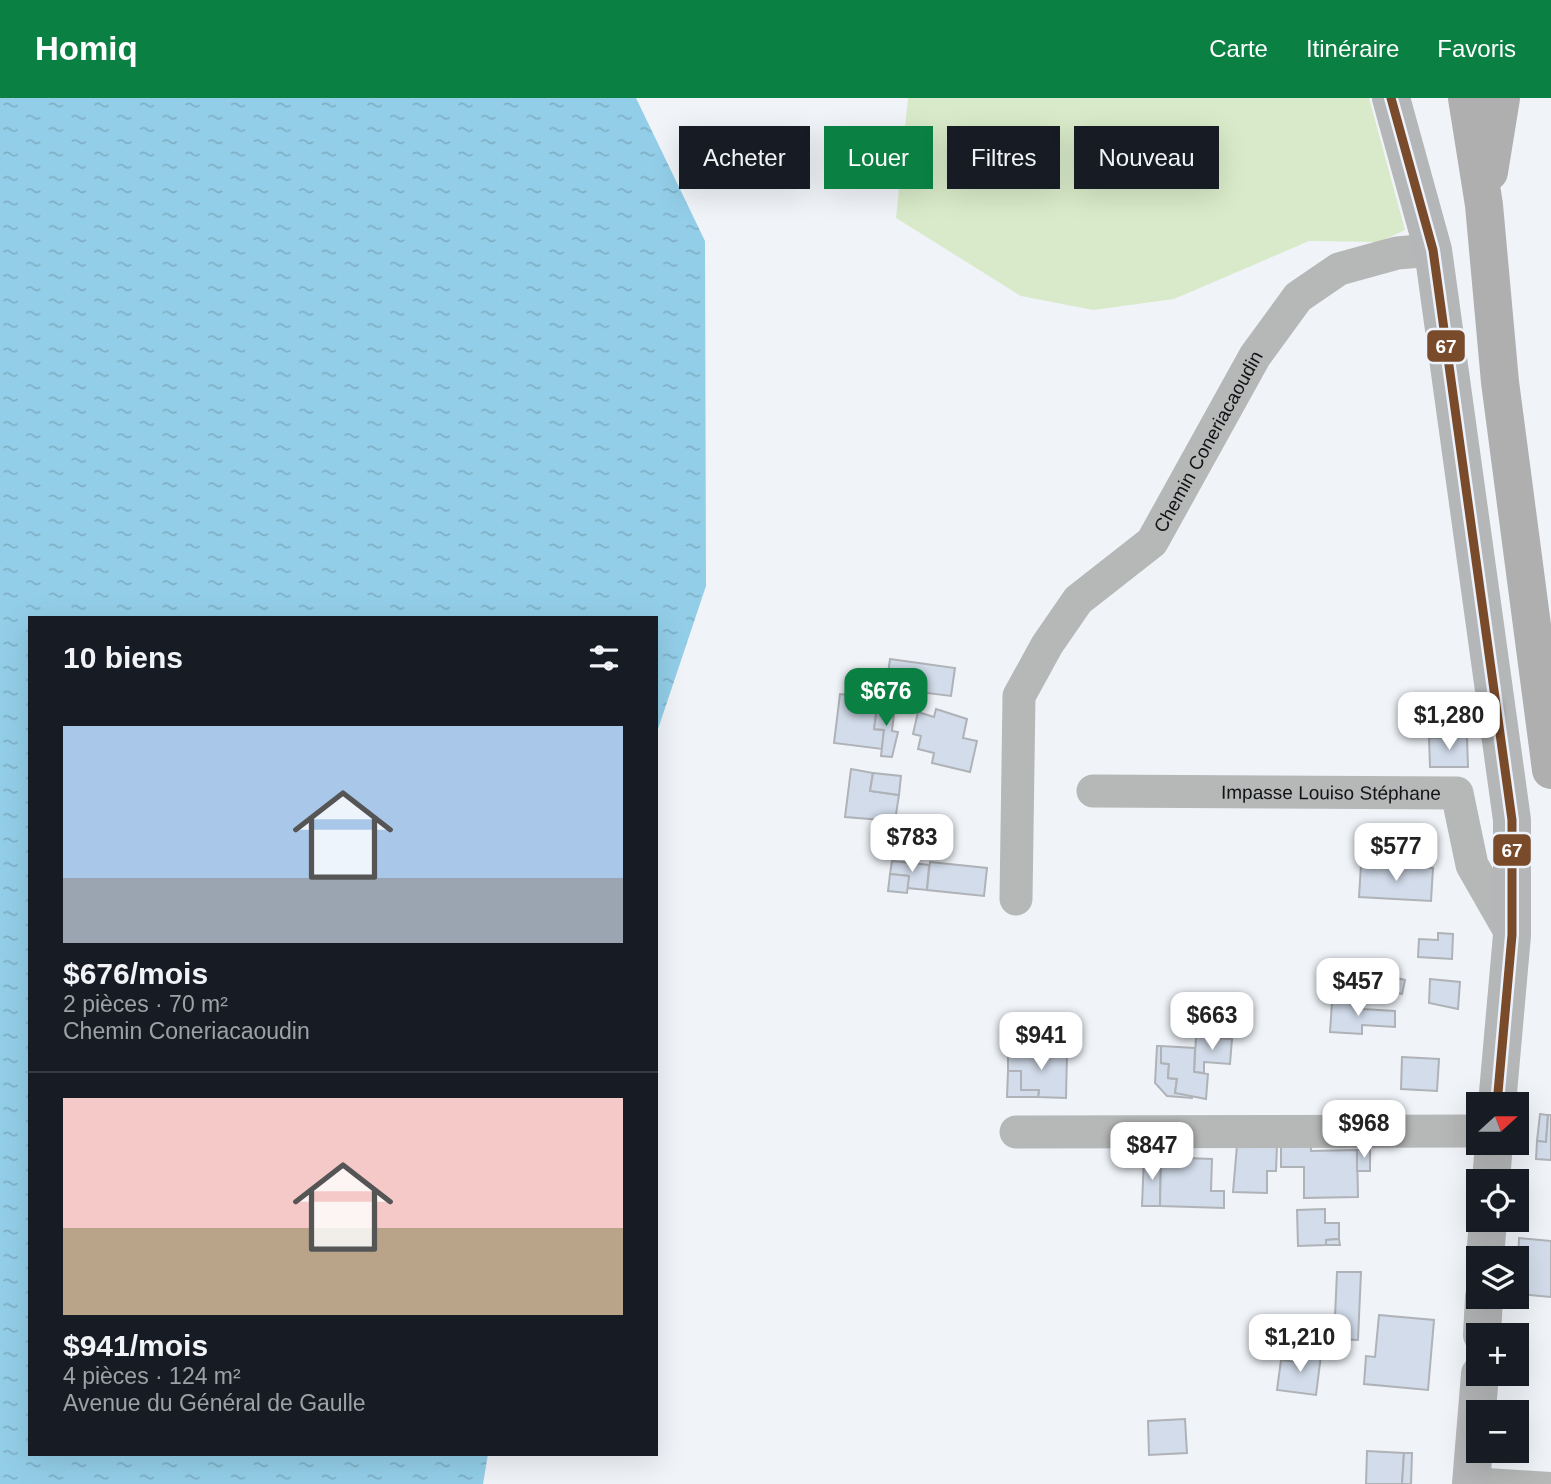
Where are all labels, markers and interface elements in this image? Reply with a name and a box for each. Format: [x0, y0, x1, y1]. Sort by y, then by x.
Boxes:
text: Homiq [35, 30, 138, 67]
text: Carte [1209, 35, 1268, 62]
text: Itinéraire [1306, 35, 1399, 62]
text: Favoris [1437, 35, 1516, 62]
chip: Acheter [679, 126, 810, 189]
chip: Louer [824, 126, 933, 189]
chip: Filtres [947, 126, 1060, 189]
chip: Nouveau [1074, 126, 1219, 189]
line badge: 67 [1426, 329, 1466, 363]
text: 67 [1435, 336, 1457, 357]
street label: Chemin Coneriacaoudin [1149, 347, 1266, 536]
icon: filters [585, 639, 623, 677]
text: 10 biens [63, 641, 183, 674]
pin: $676 [845, 668, 927, 728]
text: $676 [860, 678, 912, 704]
pin: $1,280 [1392, 692, 1506, 752]
text: $1,280 [1414, 702, 1484, 728]
icon: home [280, 772, 406, 898]
street label: Impasse Louiso Stéphane [1221, 781, 1441, 803]
pin: $783 [871, 814, 953, 874]
text: $783 [886, 824, 938, 850]
pin: $577 [1355, 824, 1437, 883]
text: $577 [1370, 833, 1422, 859]
line badge: 67 [1492, 833, 1532, 867]
text: 67 [1501, 840, 1523, 861]
text: $676/mois [63, 957, 208, 990]
pin: $457 [1317, 958, 1399, 1018]
text: $457 [1332, 968, 1384, 994]
text: 2 pièces · 70 m² [63, 991, 228, 1017]
pin: $663 [1171, 992, 1253, 1052]
text: $663 [1186, 1002, 1238, 1028]
pin: $941 [1000, 1012, 1082, 1072]
text: Chemin Coneriacaoudin [63, 1018, 310, 1044]
text: $941 [1015, 1022, 1067, 1048]
north arrow [1466, 1092, 1530, 1155]
map controls [1466, 1092, 1529, 1463]
pin: $968 [1323, 1100, 1405, 1160]
text: $968 [1338, 1110, 1390, 1136]
pin: $847 [1111, 1122, 1193, 1182]
text: $847 [1126, 1132, 1178, 1158]
icon: home [280, 1144, 406, 1270]
button: locate [1466, 1169, 1529, 1232]
button: layers [1466, 1246, 1529, 1309]
pin: $1,210 [1243, 1314, 1357, 1374]
button: + [1466, 1323, 1529, 1386]
text: $1,210 [1265, 1324, 1335, 1350]
text: $941/mois [63, 1329, 208, 1362]
text: 4 pièces · 124 m² [63, 1363, 241, 1389]
text: Avenue du Général de Gaulle [63, 1390, 366, 1416]
button: − [1466, 1400, 1529, 1463]

